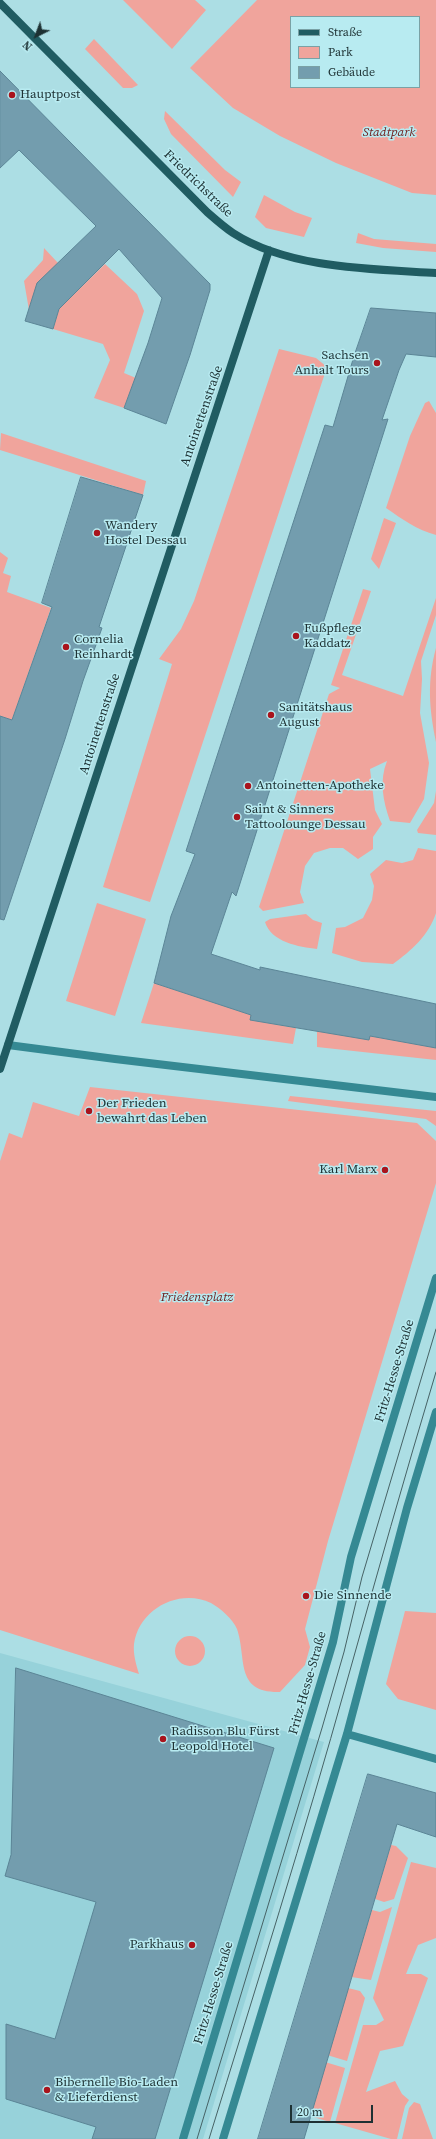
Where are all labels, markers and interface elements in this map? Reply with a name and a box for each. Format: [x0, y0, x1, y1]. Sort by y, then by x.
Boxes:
north arrow [16, 16, 56, 56]
legend [290, 16, 420, 88]
text: Straße [328, 24, 362, 40]
text: N [20, 37, 36, 54]
text: Park [328, 44, 353, 60]
text: Gebäude [328, 64, 375, 80]
place label: Hauptpost [20, 87, 80, 103]
marker: Hauptpost [7, 90, 17, 100]
park label: Stadtpark [363, 125, 415, 141]
street label: Friedrichstraße [160, 147, 236, 221]
place label: Sachsen Anhalt Tours [294, 348, 369, 379]
marker: Sachsen Anhalt Tours [372, 358, 382, 368]
street label: Antoinettenstraße [177, 364, 227, 468]
place label: Wandery Hostel Dessau [105, 518, 187, 549]
marker: Wandery Hostel Dessau [92, 528, 102, 538]
place label: Fußpflege Kaddatz [304, 621, 362, 652]
marker: Fußpflege Kaddatz [291, 631, 301, 641]
place label: Cornelia Reinhardt [74, 632, 132, 663]
marker: Cornelia Reinhardt [61, 642, 71, 652]
street label: Antoinettenstraße [76, 671, 124, 777]
place label: Sanitätshaus August [279, 700, 352, 731]
marker: Sanitätshaus August [266, 710, 276, 720]
place label: Antoinetten-Apotheke [256, 778, 384, 794]
marker: Antoinetten-Apotheke [243, 781, 253, 791]
place label: Saint & Sinners Tattoolounge Dessau [245, 802, 366, 833]
marker: Saint & Sinners Tattoolounge Dessau [232, 812, 242, 822]
place label: Der Frieden bewahrt das Leben [97, 1096, 207, 1127]
marker: Der Frieden bewahrt das Leben [84, 1106, 94, 1116]
place label: Karl Marx [319, 1162, 377, 1178]
marker: Karl Marx [380, 1165, 390, 1175]
park label: Friedensplatz [161, 1290, 233, 1306]
street label: Fritz-Hesse-Straße [372, 1318, 418, 1424]
place label: Die Sinnende [314, 1588, 392, 1604]
marker: Die Sinnende [301, 1591, 311, 1601]
street label: Fritz-Hesse-Straße [286, 1630, 330, 1736]
place label: Radisson Blu Fürst Leopold Hotel [171, 1724, 279, 1755]
marker: Radisson Blu Fürst Leopold Hotel [158, 1734, 168, 1744]
place label: Parkhaus [130, 1937, 184, 1953]
marker: Parkhaus [187, 1940, 197, 1950]
street label: Fritz-Hesse-Straße [191, 1940, 237, 2046]
place label: Bibernelle Bio-Laden & Lieferdienst [55, 2075, 178, 2106]
marker: Bibernelle Bio-Laden & Lieferdienst [42, 2085, 52, 2095]
scale bar [292, 2097, 375, 2123]
text: 20 m [297, 2104, 323, 2120]

